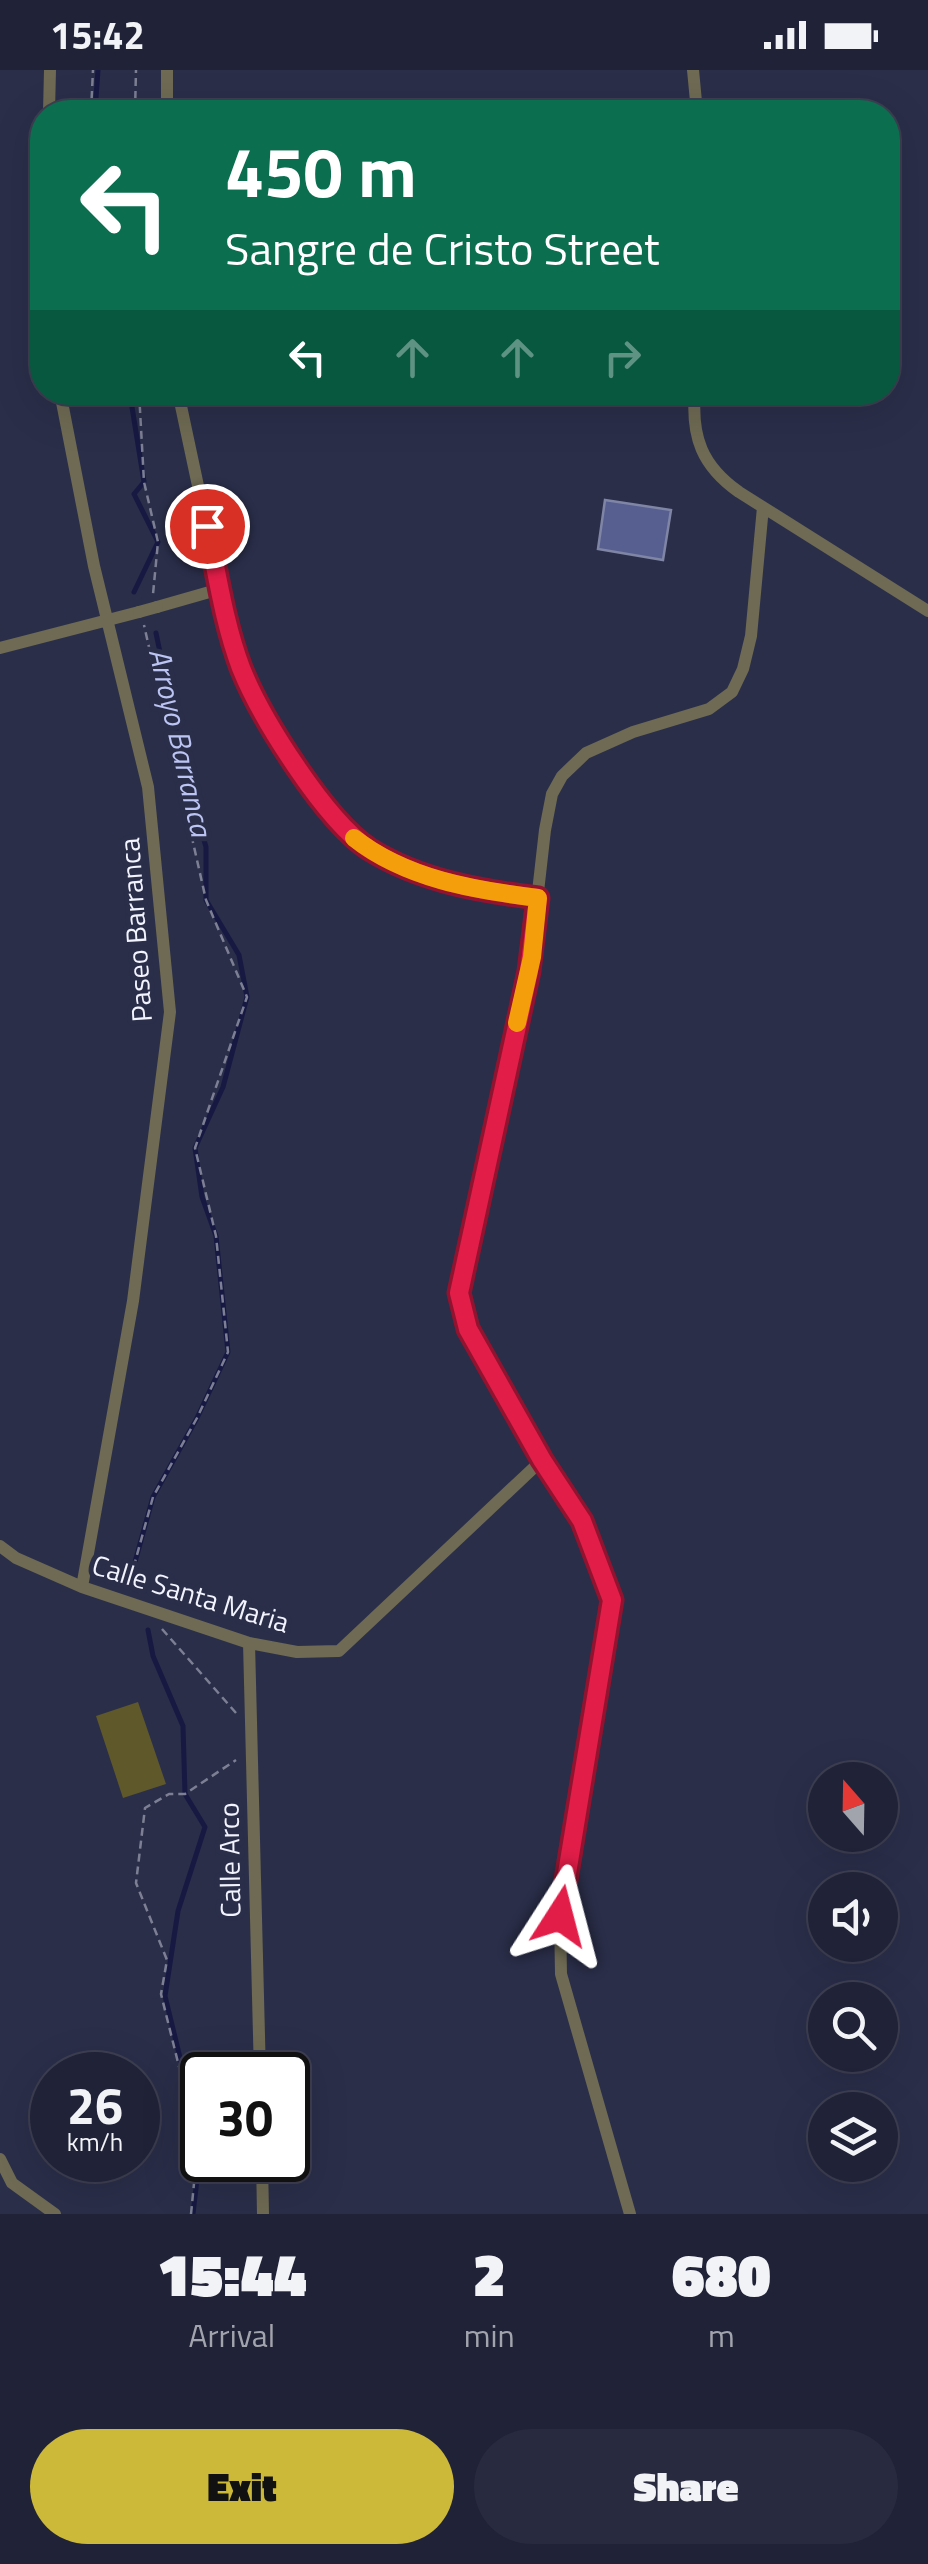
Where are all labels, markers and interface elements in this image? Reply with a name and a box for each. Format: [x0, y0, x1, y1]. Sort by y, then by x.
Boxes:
text: 15:42 [50, 6, 145, 64]
text: 450 m [225, 118, 417, 224]
icon: left [60, 140, 190, 270]
text: Sangre de Cristo Street [225, 214, 660, 282]
icon: left [280, 330, 335, 385]
icon: ahead [385, 330, 440, 385]
icon: ahead [490, 330, 545, 385]
icon: right [595, 330, 650, 385]
pin [165, 484, 250, 569]
icon: arrive [180, 499, 235, 554]
water label: Arroyo Barranca [137, 643, 225, 843]
street label: Paseo Barranca [107, 836, 163, 1024]
street label: Calle Santa Maria [87, 1543, 295, 1643]
north arrow [808, 1762, 898, 1852]
map controls [808, 1762, 898, 2182]
street label: Calle Arco [206, 1802, 252, 1918]
position arrow [508, 1864, 612, 1968]
button: sound [808, 1872, 898, 1962]
button: search [808, 1982, 898, 2072]
speed limit sign: 30 [180, 2052, 310, 2182]
text: 26 [67, 2067, 123, 2143]
button: layers [808, 2092, 898, 2182]
text: km/h [67, 2123, 123, 2161]
text: 15:44 [157, 2228, 306, 2319]
text: 2 [473, 2228, 506, 2319]
text: 680 [672, 2228, 771, 2319]
text: Arrival [188, 2311, 275, 2359]
text: min [464, 2311, 515, 2359]
text: m [708, 2311, 735, 2359]
button: Exit [30, 2429, 454, 2544]
button: Share [474, 2429, 898, 2544]

